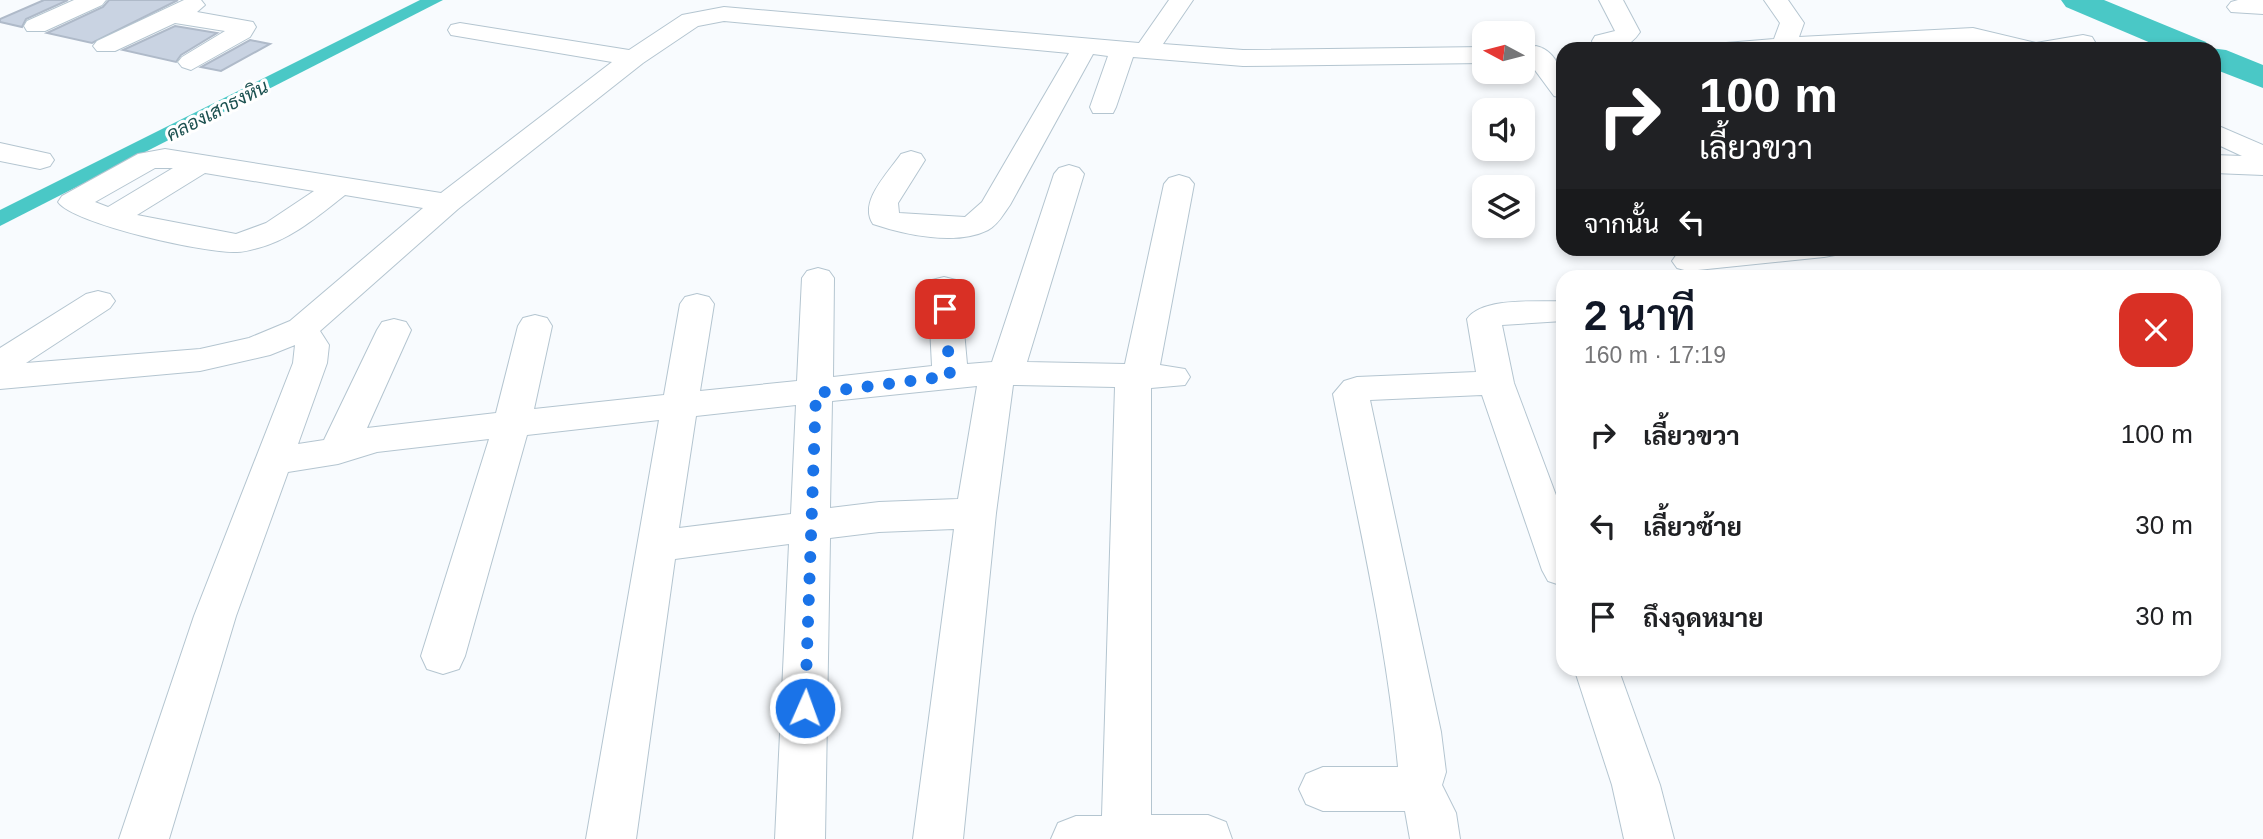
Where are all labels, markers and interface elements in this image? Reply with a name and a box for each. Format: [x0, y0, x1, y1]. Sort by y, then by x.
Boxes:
north arrow [1472, 21, 1535, 84]
map controls [1472, 21, 1535, 238]
text: 100 m [1699, 68, 1838, 122]
icon: right [1584, 70, 1675, 161]
water label: คลองเสาธงหิน [163, 76, 272, 145]
button: sound [1472, 98, 1535, 161]
text: เลี้ยวขวา [1699, 130, 1813, 166]
button: layers [1472, 175, 1535, 238]
icon: left [1673, 203, 1711, 241]
text: จากนั้น [1584, 209, 1659, 239]
pin [915, 279, 975, 339]
icon: arrive [926, 290, 964, 328]
text: 2 นาที [1584, 292, 1695, 339]
button: close [2119, 293, 2193, 367]
text: 160 m · 17:19 [1584, 342, 1726, 368]
icon: right [1584, 416, 1622, 454]
text: 100 m [2121, 419, 2193, 449]
text: เลี้ยวขวา [1643, 421, 1740, 451]
icon: left [1584, 507, 1622, 545]
text: 30 m [2135, 510, 2193, 540]
text: เลี้ยวซ้าย [1643, 512, 1742, 542]
icon: arrive [1584, 598, 1622, 636]
text: 30 m [2135, 601, 2193, 631]
text: ถึงจุดหมาย [1643, 603, 1764, 633]
position arrow [768, 671, 842, 745]

